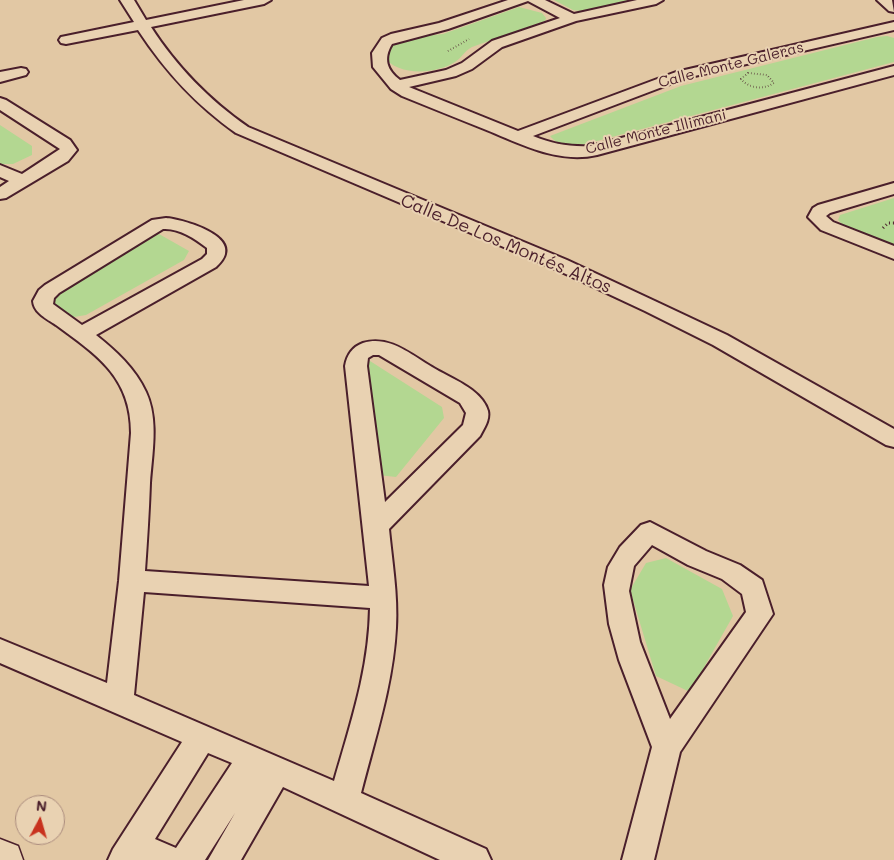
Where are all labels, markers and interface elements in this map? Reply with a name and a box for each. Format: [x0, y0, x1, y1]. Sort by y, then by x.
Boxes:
street label: Calle Monte Galeras [656, 38, 806, 92]
street label: Calle Monte Illimani [584, 106, 728, 158]
street label: Calle De Los Montés Altos [397, 190, 615, 298]
north arrow [15, 795, 65, 845]
text: N [35, 796, 48, 816]

